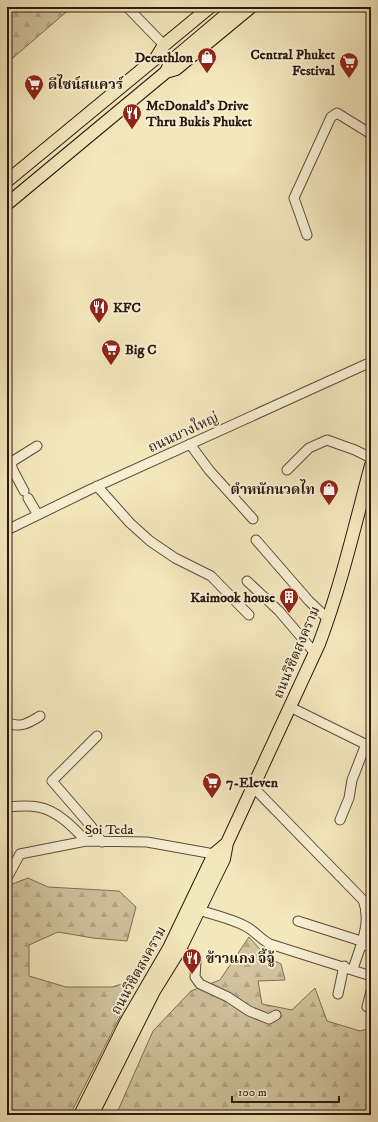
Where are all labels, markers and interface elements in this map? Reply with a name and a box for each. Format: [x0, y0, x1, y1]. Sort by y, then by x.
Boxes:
shop icon: Decathlon [196, 46, 218, 74]
place label: Central Phuket Festival [251, 46, 336, 80]
place label: Decathlon [135, 49, 194, 67]
supermarket icon: Central Phuket Festival [338, 51, 360, 79]
supermarket icon: ดีไซน์สแควร์ [23, 73, 45, 101]
place label: ดีไซน์สแควร์ [48, 74, 125, 94]
place label: McDonald's Drive Thru Bukis Phuket [145, 97, 253, 131]
restaurant icon: McDonald's Drive Thru Bukis Phuket [121, 102, 143, 130]
restaurant icon: KFC [88, 296, 110, 324]
place label: KFC [113, 299, 141, 317]
supermarket icon: Big C [100, 338, 122, 366]
place label: Big C [125, 341, 157, 359]
street label: ถนนบางใหญ่ [144, 407, 222, 457]
shop icon: ตำหนักนวดไท [318, 478, 340, 506]
place label: ตำหนักนวดไท [231, 479, 315, 499]
building icon: Kaimook house [278, 586, 300, 614]
place label: Kaimook house [190, 589, 275, 607]
street label: ถนนวิชิตสงคราม [269, 604, 324, 701]
supermarket icon: 7-Eleven [201, 771, 223, 799]
place label: 7-Eleven [226, 774, 279, 792]
street label: Soi Teda [85, 821, 133, 839]
street label: ถนนวิชิตสงคราม [107, 923, 171, 1018]
restaurant icon: ข้าวแกง จี้จู้ [181, 947, 203, 975]
place label: ข้าวแกง จี้จู้ [206, 948, 275, 968]
scale bar [232, 1078, 339, 1104]
text: 100 m [238, 1085, 267, 1100]

